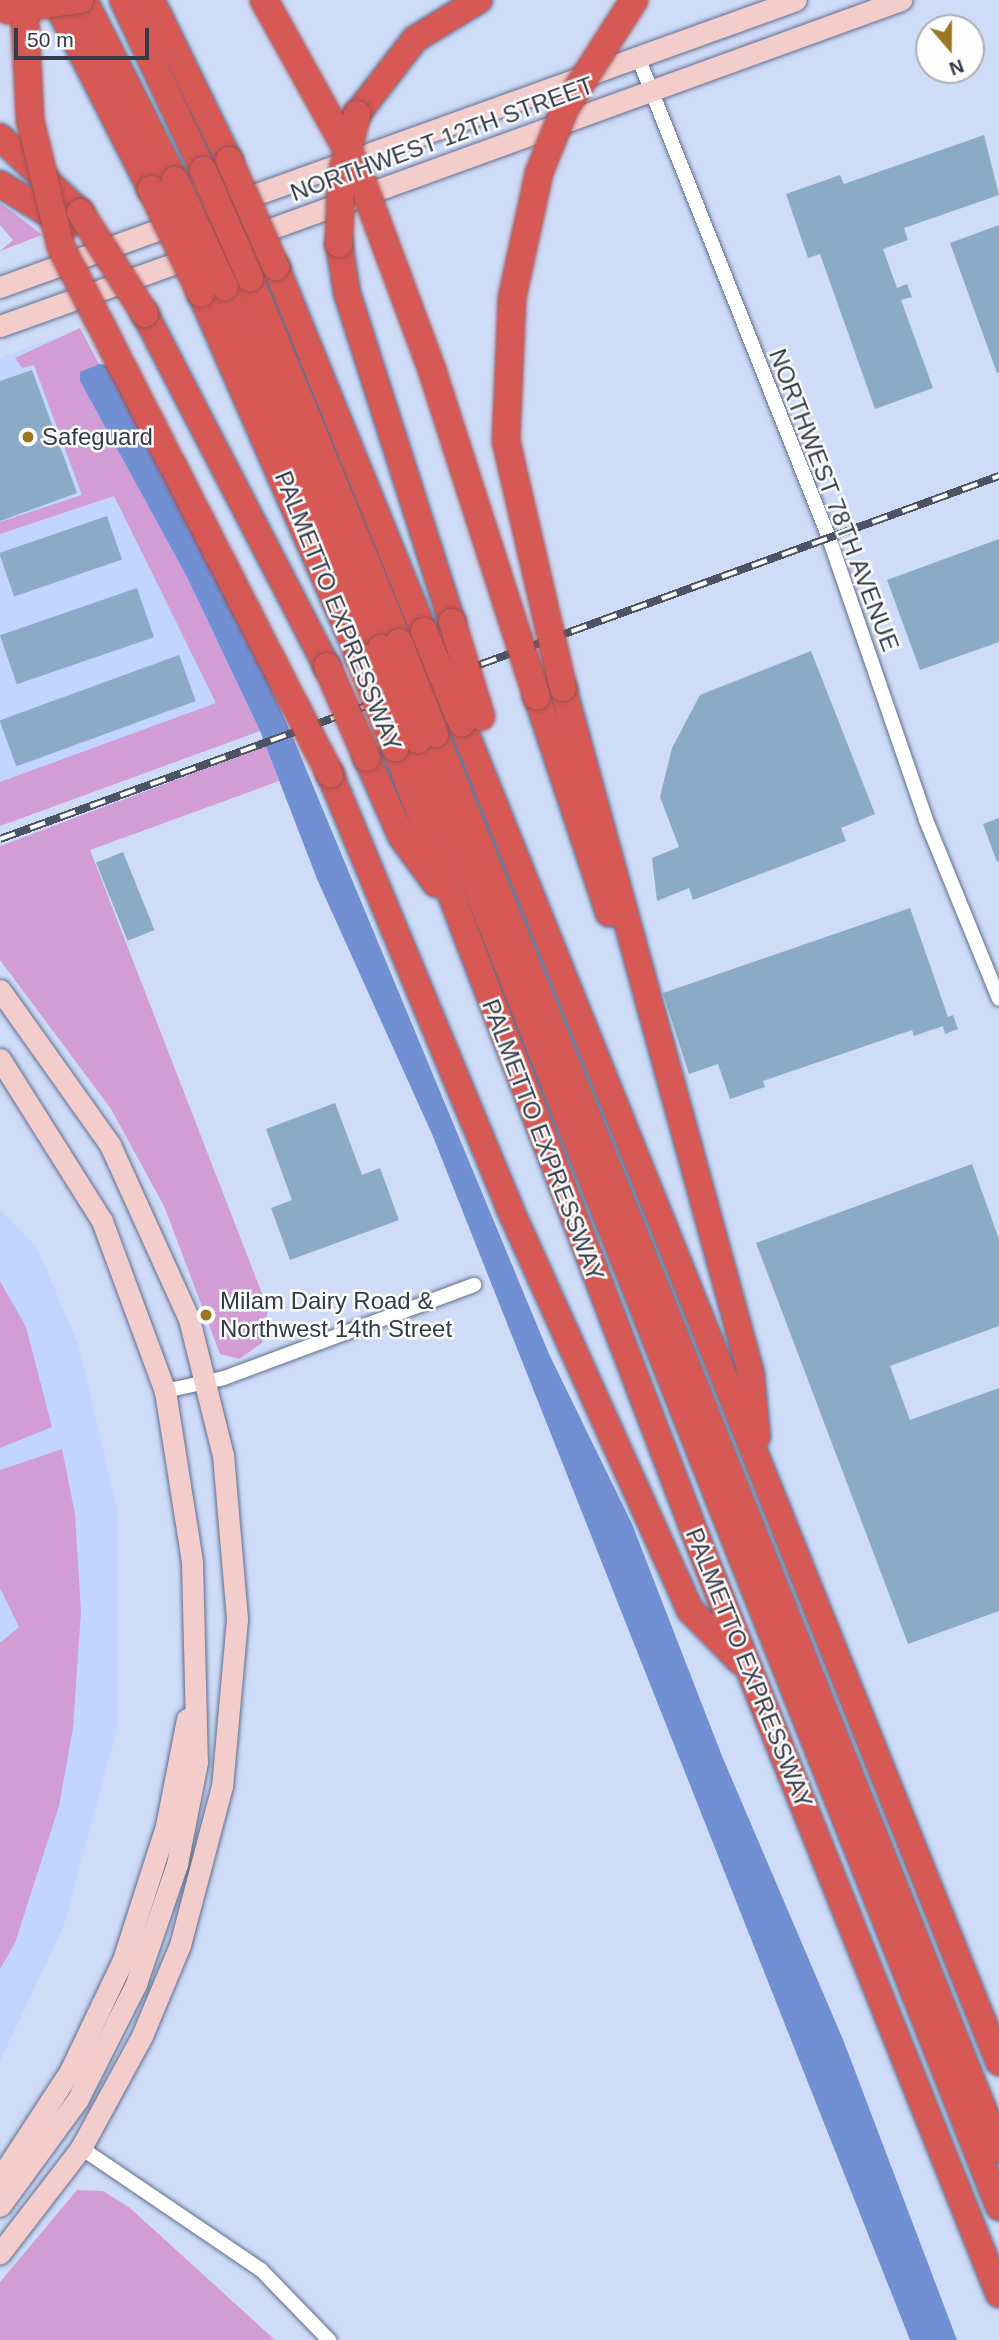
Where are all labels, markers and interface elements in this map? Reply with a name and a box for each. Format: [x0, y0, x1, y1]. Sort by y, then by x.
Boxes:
scale bar [18, 14, 152, 58]
north arrow [915, 14, 985, 84]
text: 50 m [27, 28, 74, 51]
text: N [947, 55, 967, 80]
street label: NORTHWEST 12TH STREET [286, 71, 598, 207]
street label: NORTHWEST 78TH AVENUE [763, 344, 905, 656]
place label: Safeguard [42, 423, 153, 451]
marker: Safeguard [20, 429, 36, 445]
street label: PALMETTO EXPRESSWAY [269, 467, 407, 755]
street label: PALMETTO EXPRESSWAY [476, 995, 610, 1285]
place label: Milam Dairy Road & Northwest 14th Street [220, 1287, 452, 1343]
marker: Milam Dairy Road & Northwest 14th Street [198, 1307, 214, 1323]
street label: PALMETTO EXPRESSWAY [680, 1524, 818, 1812]

